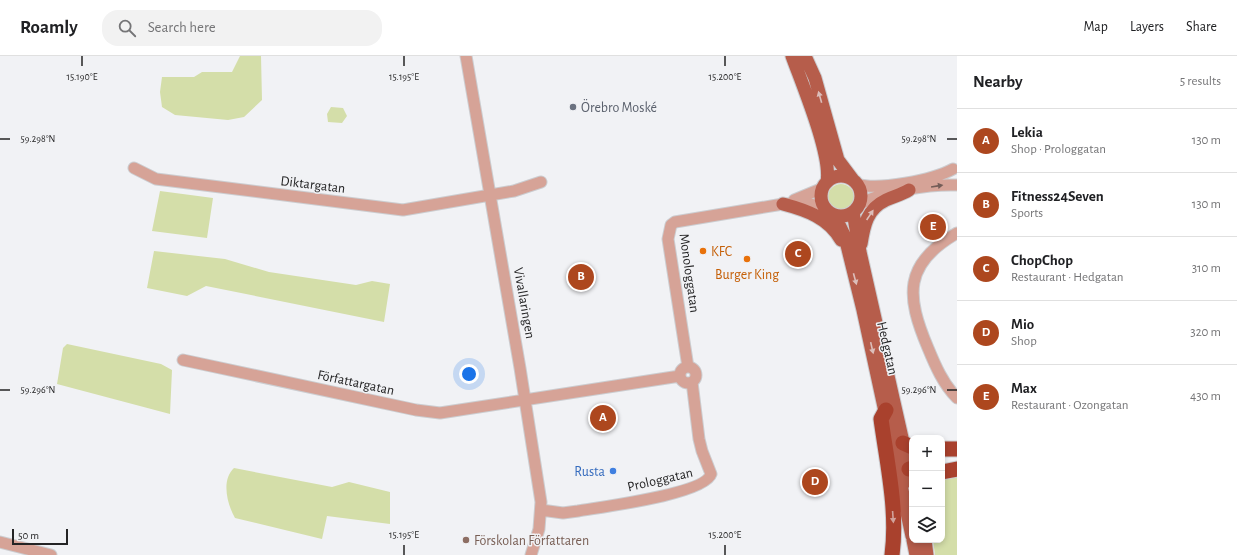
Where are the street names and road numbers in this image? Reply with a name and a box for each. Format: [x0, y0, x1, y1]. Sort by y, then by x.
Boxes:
street label: Diktargatan [280, 174, 346, 196]
street label: Monologgatan [677, 233, 701, 314]
street label: Vivallaringen [511, 266, 537, 340]
street label: Hedgatan [874, 320, 900, 376]
street label: Författargatan [316, 368, 396, 398]
street label: Prologgatan [626, 466, 694, 494]

